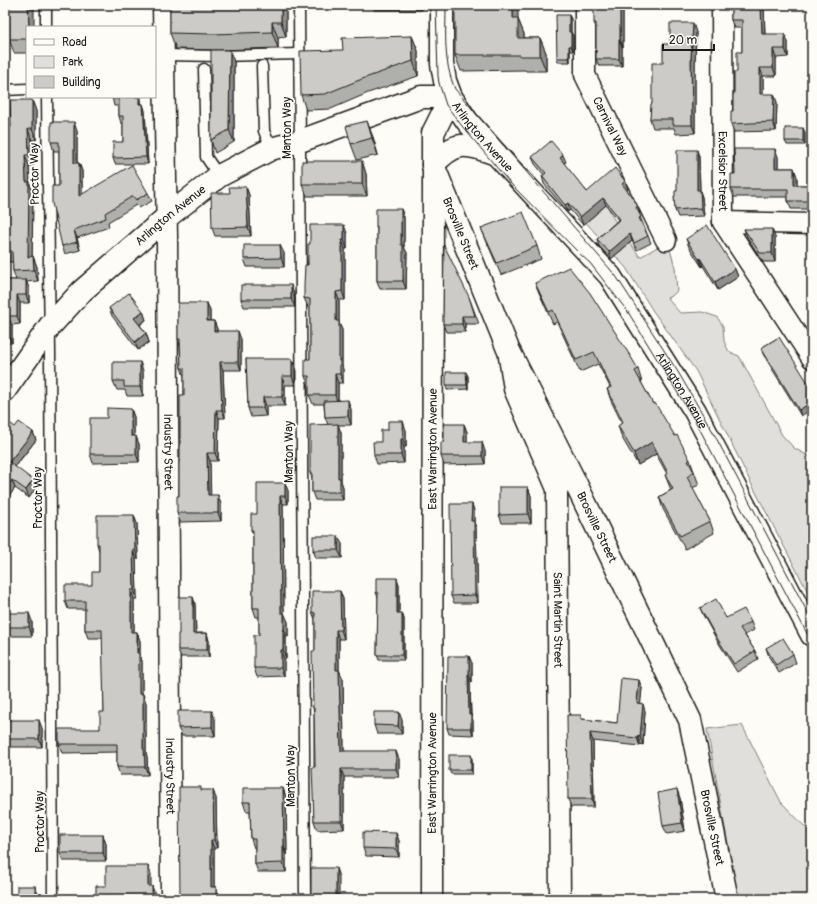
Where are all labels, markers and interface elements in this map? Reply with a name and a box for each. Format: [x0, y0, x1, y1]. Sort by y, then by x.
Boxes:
legend [26, 26, 156, 98]
scale bar [663, 26, 714, 52]
text: 20 m [669, 33, 698, 48]
text: Road [62, 35, 87, 50]
text: Park [62, 55, 83, 70]
text: Building [62, 75, 101, 90]
street label: Carnival Way [589, 94, 631, 158]
street label: Manton Way [280, 97, 295, 159]
street label: Arlington Avenue [449, 99, 516, 175]
street label: Excelsior Street [715, 131, 730, 211]
street label: Proctor Way [27, 143, 43, 205]
street label: Arlington Avenue [132, 182, 209, 249]
street label: Brosville Street [439, 195, 482, 272]
street label: Arlington Avenue [652, 349, 710, 431]
street label: East Warrington Avenue [425, 388, 440, 510]
street label: Industry Street [161, 413, 176, 491]
street label: Manton Way [282, 421, 297, 483]
street label: Proctor Way [31, 467, 46, 529]
street label: Brosville Street [573, 489, 620, 565]
street label: Saint Martin Street [550, 572, 566, 668]
street label: East Warrington Avenue [425, 712, 440, 834]
street label: Industry Street [163, 737, 178, 815]
street label: Manton Way [284, 745, 299, 807]
street label: Brosville Street [697, 788, 727, 867]
street label: Proctor Way [33, 791, 48, 853]

